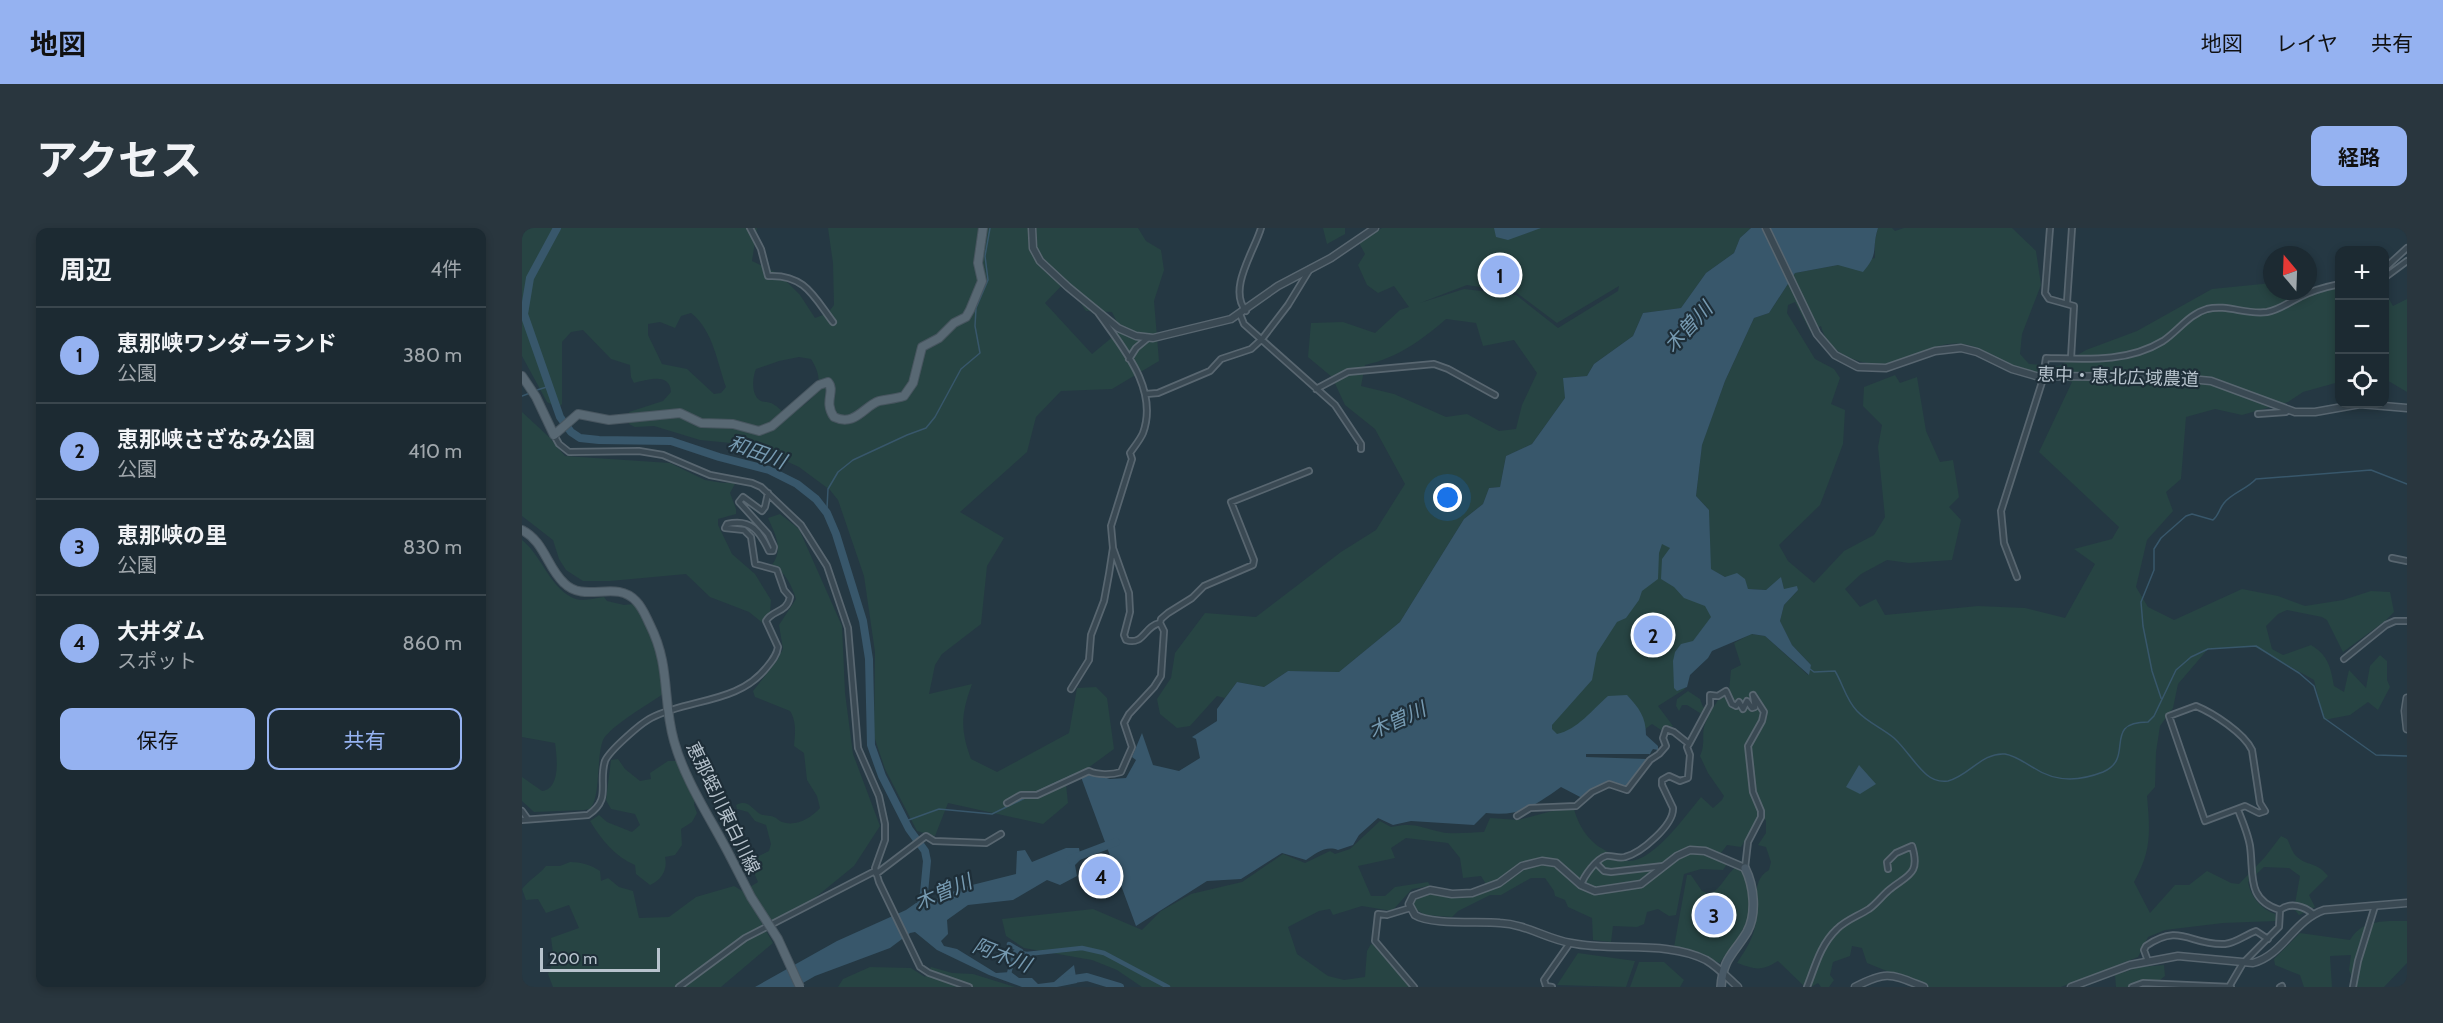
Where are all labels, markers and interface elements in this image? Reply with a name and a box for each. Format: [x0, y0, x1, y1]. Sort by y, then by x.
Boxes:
text: 地図 [30, 27, 86, 61]
text: 地図 [2201, 31, 2243, 56]
text: レイヤ [2276, 31, 2338, 56]
text: 共有 [2371, 31, 2413, 56]
button: 経路 [2311, 126, 2407, 186]
text: アクセス [36, 134, 202, 186]
north arrow [2263, 246, 2317, 300]
map controls [2335, 246, 2389, 408]
button: + [2335, 246, 2389, 300]
pin: 1 [1480, 252, 1520, 298]
text: 周辺 [60, 254, 112, 286]
text: 4件 [430, 257, 462, 281]
water label: 木曽川 [1659, 295, 1719, 357]
button: − [2335, 300, 2389, 354]
text: 恵那峡ワンダーランド [117, 330, 337, 357]
text: 1 [76, 343, 83, 367]
text: 380 m [403, 343, 462, 367]
button: locate [2335, 354, 2389, 408]
text: 公園 [117, 361, 157, 385]
street label: 恵中・恵北広域農道 [2037, 363, 2199, 391]
text: 恵那峡さざなみ公園 [117, 426, 315, 453]
water label: 和田川 [725, 430, 791, 474]
text: 2 [74, 439, 85, 463]
text: 410 m [408, 439, 462, 463]
text: 公園 [117, 457, 157, 481]
your location [1433, 483, 1462, 512]
text: 恵那峡の里 [117, 522, 227, 549]
text: 3 [74, 535, 85, 559]
text: 830 m [403, 535, 462, 559]
text: 公園 [117, 553, 157, 577]
pin: 2 [1634, 612, 1672, 658]
text: 大井ダム [117, 618, 205, 645]
text: 4 [73, 631, 86, 655]
text: 860 m [403, 631, 462, 655]
text: スポット [117, 649, 197, 673]
water label: 木曽川 [1365, 696, 1431, 743]
button: 保存 [60, 708, 255, 770]
button: 共有 [267, 708, 462, 770]
street label: 恵那蛭川東白川線 [682, 738, 764, 878]
pin: 4 [1082, 854, 1120, 898]
water label: 木曽川 [911, 868, 977, 915]
pin: 3 [1694, 892, 1734, 938]
water label: 阿木川 [970, 933, 1036, 978]
scale bar [540, 945, 660, 972]
text: 200 m [549, 949, 597, 968]

